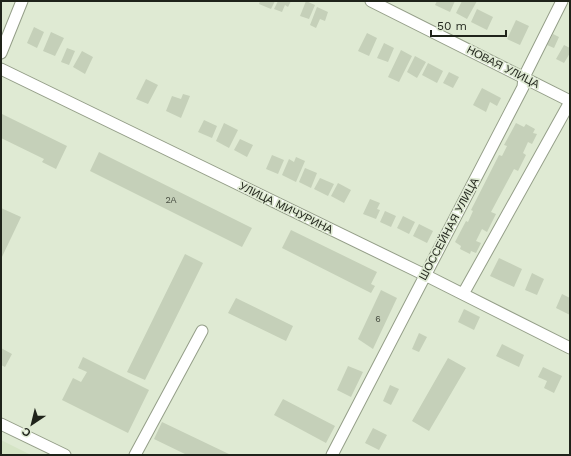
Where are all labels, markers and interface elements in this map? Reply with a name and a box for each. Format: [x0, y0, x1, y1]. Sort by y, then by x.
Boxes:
scale bar [431, 12, 506, 38]
text: 50 m [437, 19, 467, 33]
street label: НОВАЯ УЛИЦА [465, 43, 542, 91]
street label: ШОССЕЙНАЯ УЛИЦА [417, 175, 482, 282]
street label: УЛИЦА МИЧУРИНА [237, 180, 336, 237]
house number: 2А [165, 195, 177, 205]
house number: 6 [375, 314, 381, 324]
north arrow [12, 404, 52, 444]
text: С [20, 424, 34, 439]

